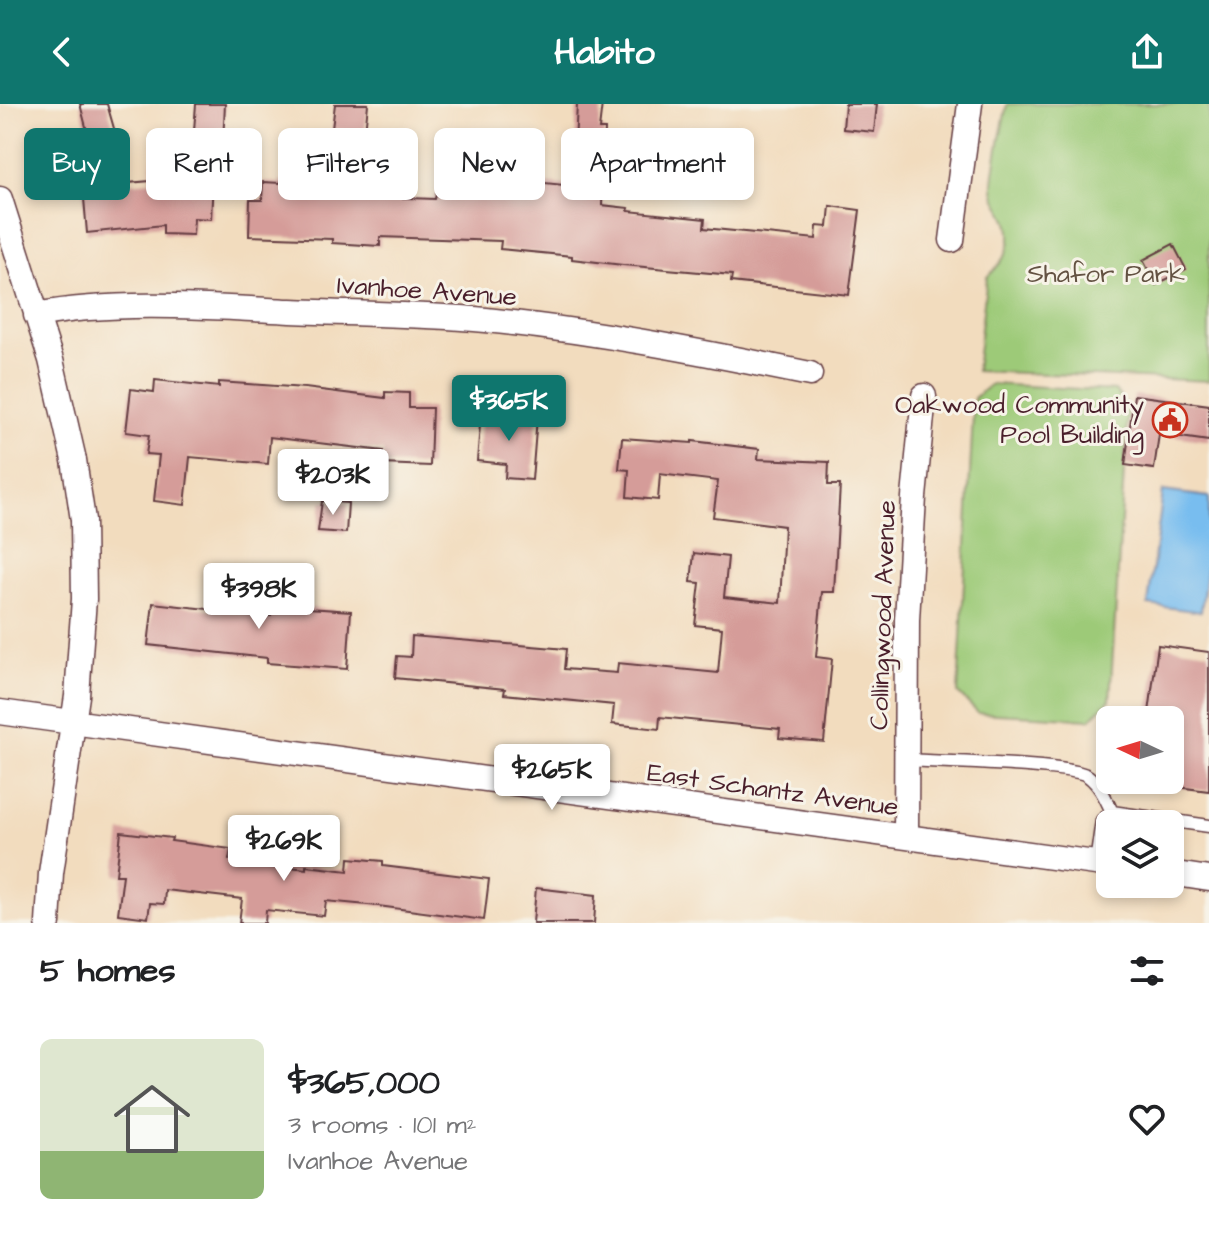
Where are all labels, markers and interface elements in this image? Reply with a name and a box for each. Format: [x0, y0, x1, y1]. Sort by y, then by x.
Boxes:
text: Habito [554, 27, 655, 78]
icon: back [40, 30, 84, 74]
icon: share [1125, 30, 1169, 74]
chip: Buy [24, 128, 130, 200]
chip: Rent [146, 128, 262, 200]
chip: Filters [278, 128, 418, 200]
chip: New [434, 128, 545, 200]
chip: Apartment [561, 128, 754, 200]
park label: Shafor Park [1027, 256, 1185, 292]
street label: Ivanhoe Avenue [336, 267, 518, 315]
pin: $365K [453, 375, 565, 443]
text: $365K [470, 383, 548, 419]
place label: Oakwood Community Pool Building [895, 387, 1144, 455]
public building icon: Oakwood Community Pool Building [1151, 401, 1189, 439]
pin: $203K [277, 449, 389, 517]
text: $203K [296, 457, 370, 493]
street label: Collingwood Avenue [861, 499, 907, 731]
pin: $398K [203, 563, 315, 631]
text: $398K [221, 571, 297, 607]
north arrow [1096, 706, 1184, 794]
map controls [1096, 706, 1184, 898]
pin: $265K [496, 744, 608, 812]
text: $265K [512, 752, 592, 788]
street label: East Schantz Avenue [645, 755, 901, 825]
button: layers [1096, 810, 1184, 898]
pin: $269K [228, 815, 340, 883]
text: $269K [246, 823, 322, 859]
text: 5 homes [40, 947, 176, 995]
icon: filters [1125, 949, 1169, 993]
text: $365,000 [288, 1059, 440, 1107]
icon: home [104, 1071, 200, 1167]
icon: heart [1125, 1097, 1169, 1141]
text: 3 rooms · 101 m² [288, 1107, 476, 1143]
text: Ivanhoe Avenue [288, 1143, 468, 1179]

